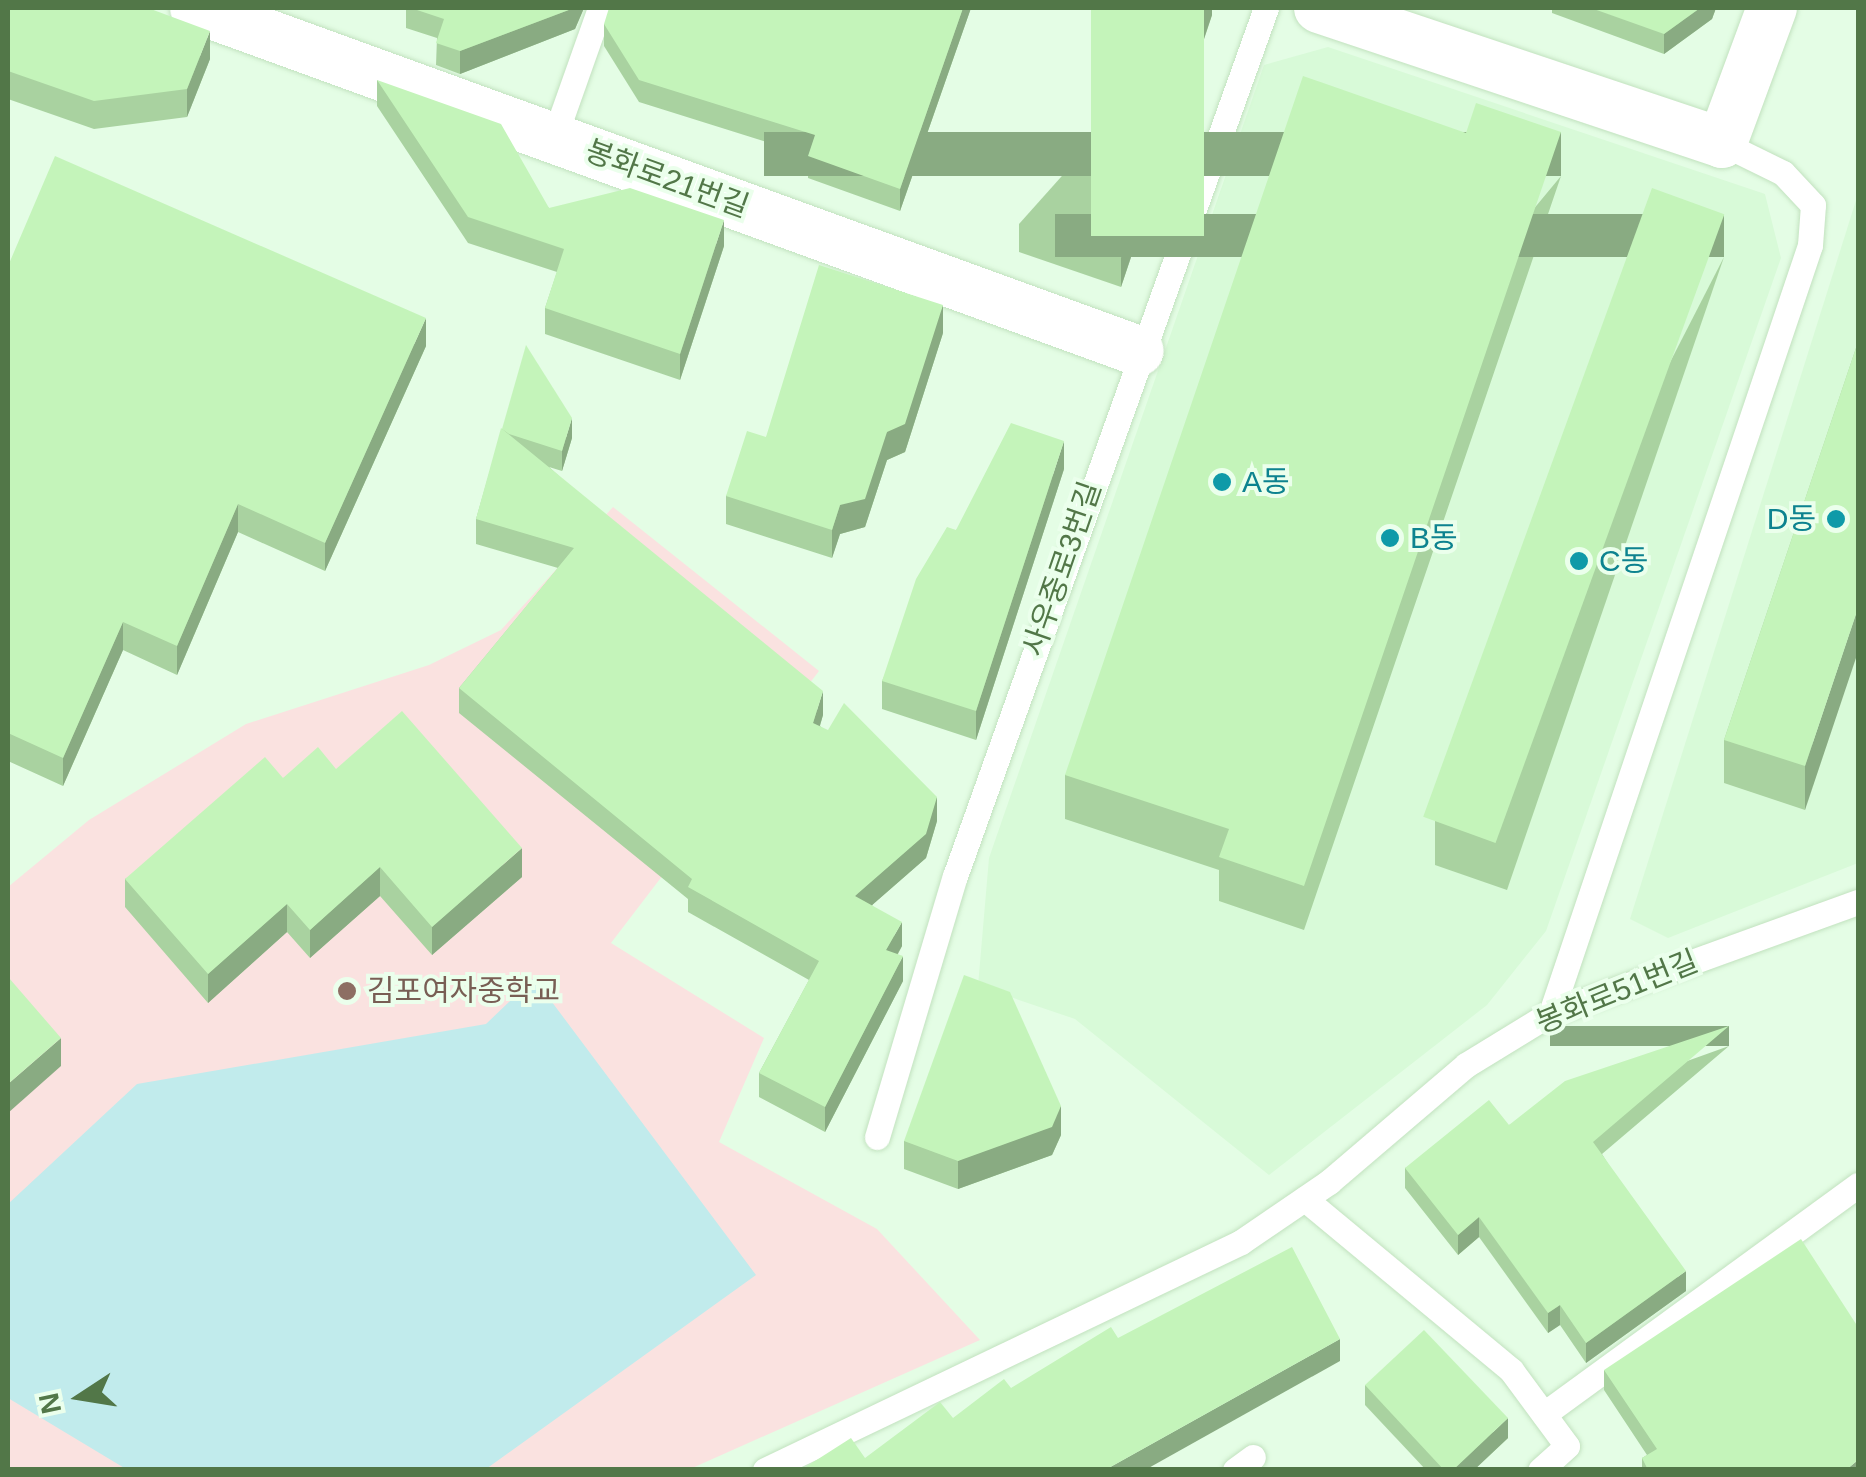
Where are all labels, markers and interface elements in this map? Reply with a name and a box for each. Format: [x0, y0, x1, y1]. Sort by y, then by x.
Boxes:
street label: 봉화로21번길 [580, 133, 754, 225]
place label: A동 [1242, 464, 1290, 500]
marker: A동 [1211, 471, 1233, 493]
street label: 사우중로3번길 [1015, 477, 1109, 661]
place label: D동 [1767, 501, 1816, 537]
marker: D동 [1825, 508, 1847, 530]
place label: B동 [1410, 520, 1458, 556]
marker: B동 [1379, 527, 1401, 549]
place label: C동 [1599, 543, 1648, 579]
marker: C동 [1568, 550, 1590, 572]
street label: 봉화로51번길 [1531, 943, 1703, 1041]
place label: 김포여자중학교 [367, 973, 560, 1009]
marker: 김포여자중학교 [336, 980, 358, 1002]
north arrow [30, 1347, 130, 1447]
text: N [33, 1390, 67, 1416]

